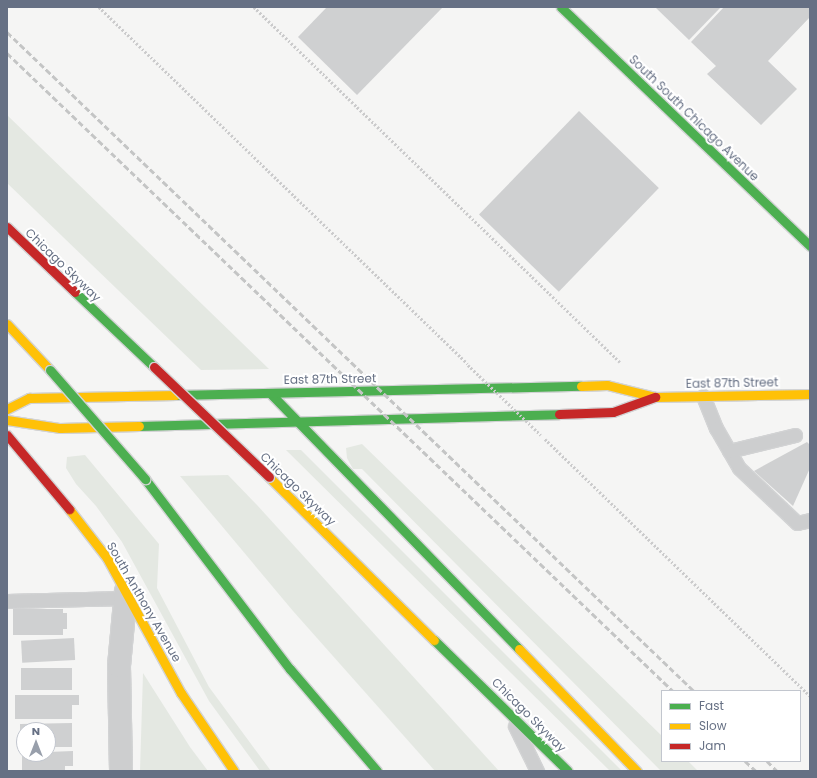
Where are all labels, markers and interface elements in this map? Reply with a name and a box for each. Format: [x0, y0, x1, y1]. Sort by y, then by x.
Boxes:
street label: South South Chicago Avenue [626, 52, 762, 184]
street label: Chicago Skyway [22, 225, 104, 305]
street label: East 87th Street [284, 371, 376, 387]
street label: East 87th Street [686, 375, 778, 391]
street label: Chicago Skyway [257, 449, 339, 529]
street label: South Anthony Avenue [104, 540, 184, 664]
street label: Chicago Skyway [489, 675, 569, 755]
legend [661, 690, 801, 762]
text: Fast [699, 697, 724, 714]
text: Slow [699, 717, 727, 734]
north arrow [16, 722, 56, 762]
text: N [32, 723, 40, 739]
text: Jam [699, 737, 726, 754]

